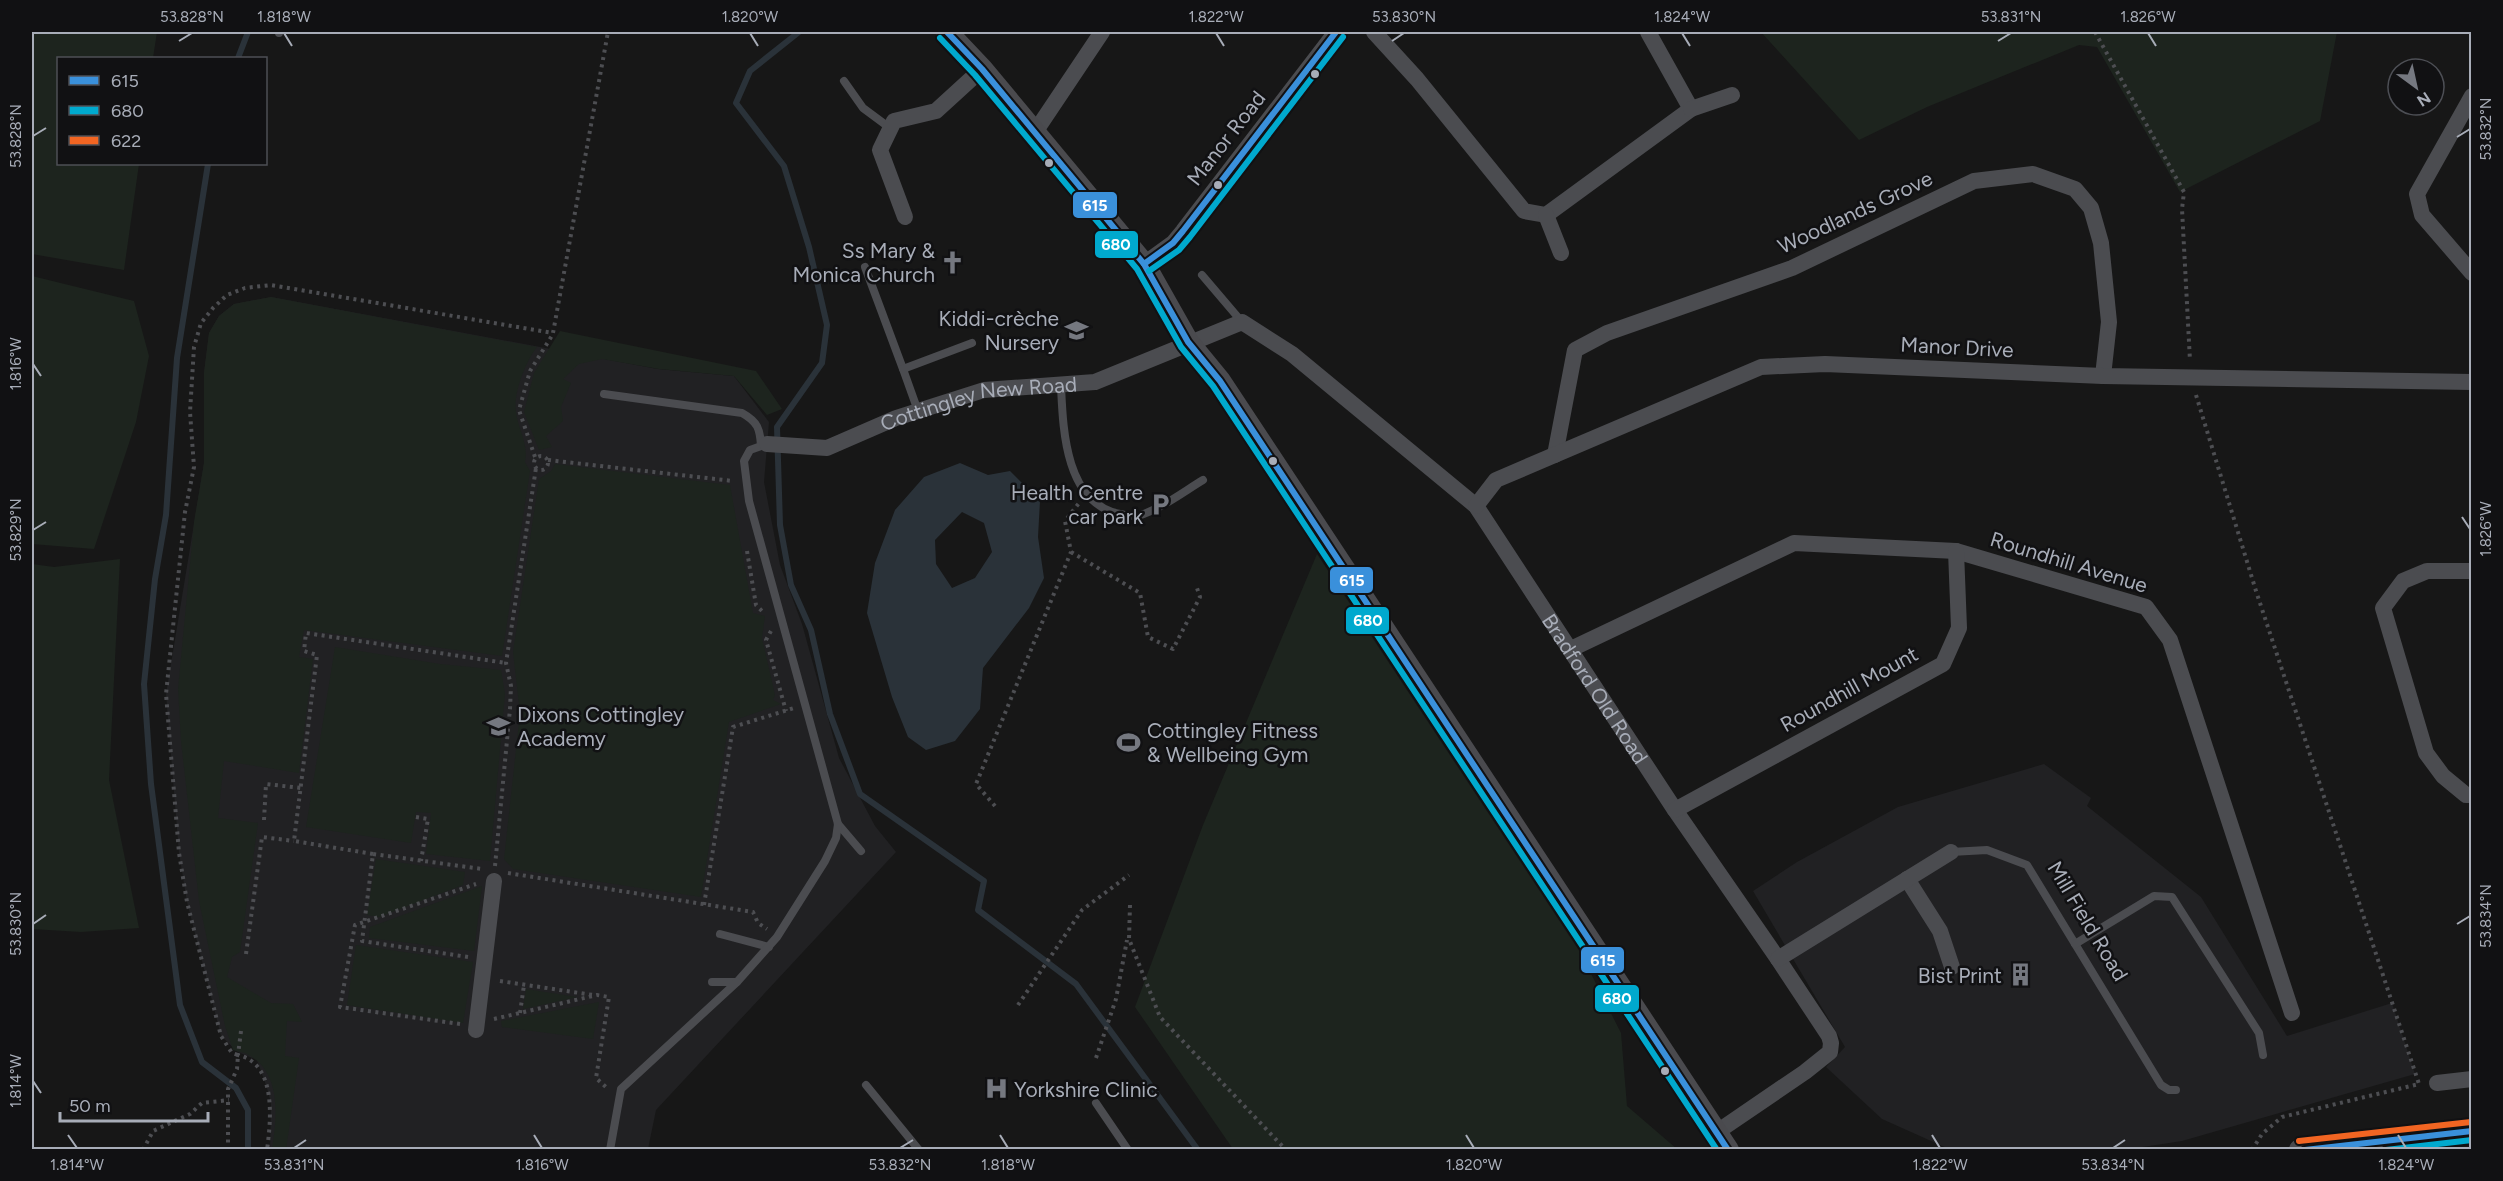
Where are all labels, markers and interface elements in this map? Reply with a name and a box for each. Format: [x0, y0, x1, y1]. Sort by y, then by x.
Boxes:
text: 53.828°N [160, 8, 224, 26]
text: 1.818°W [257, 8, 312, 26]
text: 1.820°W [722, 8, 779, 26]
text: 1.822°W [1188, 8, 1244, 26]
text: 53.830°N [1372, 8, 1436, 26]
text: 1.824°W [1654, 8, 1711, 26]
text: 53.831°N [1981, 8, 2041, 26]
text: 1.826°W [2120, 8, 2176, 26]
legend [57, 57, 267, 165]
north arrow [2386, 57, 2446, 117]
unlabelled marker [1309, 68, 1321, 80]
text: 615 [111, 70, 139, 92]
street label: Manor Road [1181, 86, 1271, 190]
text: N [2414, 88, 2434, 110]
text: 53.832°N [2477, 98, 2495, 160]
text: 680 [111, 100, 144, 122]
text: 53.828°N [7, 104, 25, 168]
text: 622 [111, 130, 141, 152]
unlabelled marker [1043, 157, 1055, 169]
street label: Woodlands Grove [1774, 165, 1936, 259]
unlabelled marker [1212, 179, 1224, 191]
line badge: 615 [1072, 191, 1118, 219]
text: 615 [1082, 196, 1108, 215]
line badge: 680 [1094, 230, 1139, 259]
text: 680 [1101, 235, 1131, 254]
place label: Ss Mary & Monica Church [792, 238, 935, 287]
church icon: Ss Mary & Monica Church [940, 249, 966, 275]
place label: Kiddi-crèche Nursery [939, 306, 1059, 355]
school or university icon: Kiddi-crèche Nursery [1064, 317, 1090, 343]
street label: Manor Drive [1900, 332, 2014, 362]
text: 1.816°W [7, 337, 25, 391]
street label: Cottingley New Road [876, 371, 1078, 436]
unlabelled marker [1267, 455, 1279, 467]
place label: Health Centre car park [1011, 480, 1144, 529]
parking icon: Health Centre car park [1148, 491, 1174, 517]
text: 53.829°N [7, 498, 25, 562]
text: 1.826°W [2477, 501, 2495, 557]
street label: Roundhill Avenue [1987, 526, 2151, 598]
line badge: 615 [1329, 566, 1374, 594]
text: 615 [1339, 571, 1365, 590]
line badge: 680 [1345, 606, 1390, 635]
street label: Bradford Old Road [1537, 609, 1654, 768]
text: 680 [1353, 611, 1383, 630]
street label: Roundhill Mount [1776, 641, 1922, 737]
place label: Dixons Cottingley Academy [517, 702, 684, 751]
school or university icon: Dixons Cottingley Academy [486, 713, 512, 739]
place label: Cottingley Fitness & Wellbeing Gym [1147, 718, 1318, 767]
sports icon: Cottingley Fitness & Wellbeing Gym [1116, 729, 1142, 755]
street label: Mill Field Road [2042, 857, 2134, 985]
text: 53.834°N [2477, 884, 2495, 948]
text: 53.830°N [7, 892, 25, 956]
line badge: 615 [1580, 946, 1625, 974]
text: 615 [1590, 951, 1616, 970]
building icon: Bist Print [2007, 962, 2033, 988]
place label: Bist Print [1918, 963, 2002, 988]
line badge: 680 [1594, 984, 1640, 1013]
text: 680 [1602, 989, 1632, 1008]
text: 1.814°W [7, 1053, 25, 1108]
unlabelled marker [1659, 1065, 1671, 1077]
hospital icon: Yorkshire Clinic [983, 1076, 1009, 1102]
place label: Yorkshire Clinic [1014, 1077, 1158, 1102]
scale bar [60, 1085, 208, 1123]
text: 50 m [69, 1095, 111, 1117]
text: 1.814°W [50, 1156, 105, 1174]
text: 53.831°N [264, 1156, 324, 1174]
text: 1.816°W [515, 1156, 569, 1174]
text: 53.832°N [869, 1156, 931, 1174]
text: 1.818°W [981, 1156, 1036, 1174]
text: 1.820°W [1446, 1156, 1503, 1174]
text: 1.822°W [1912, 1156, 1968, 1174]
text: 53.834°N [2081, 1156, 2145, 1174]
text: 1.824°W [2378, 1156, 2435, 1174]

